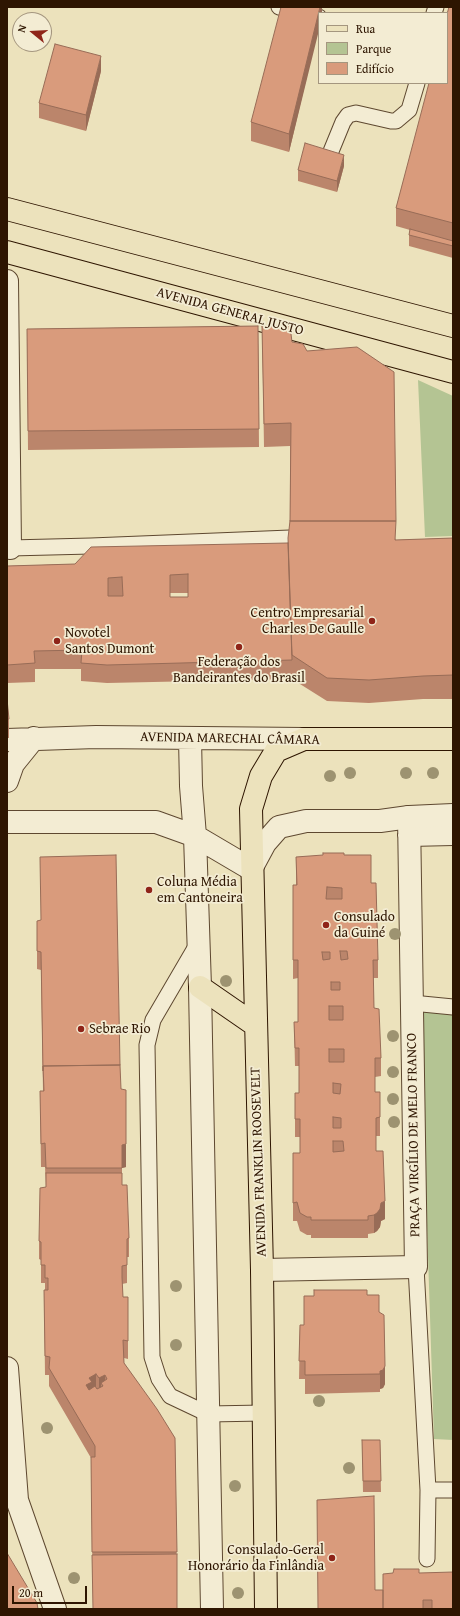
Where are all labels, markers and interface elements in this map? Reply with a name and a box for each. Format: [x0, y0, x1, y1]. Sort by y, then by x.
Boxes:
north arrow [12, 12, 52, 52]
legend [318, 12, 448, 84]
text: Rua [356, 20, 375, 37]
text: N [13, 23, 30, 35]
text: Parque [356, 40, 391, 57]
text: Edifício [356, 60, 394, 77]
street label: AVENIDA GENERAL JUSTO [155, 284, 305, 340]
place label: Centro Empresarial Charles De Gaulle [251, 605, 364, 638]
marker: Centro Empresarial Charles De Gaulle [367, 616, 377, 626]
place label: Novotel Santos Dumont [65, 625, 155, 658]
marker: Novotel Santos Dumont [52, 636, 62, 646]
marker: Federação dos Bandeirantes do Brasil [234, 642, 244, 652]
place label: Federação dos Bandeirantes do Brasil [173, 654, 305, 686]
street label: AVENIDA MARECHAL CÂMARA [140, 729, 320, 749]
place label: Coluna Média em Cantoneira [157, 874, 243, 906]
marker: Coluna Média em Cantoneira [144, 885, 154, 895]
place label: Consulado da Guiné [334, 909, 395, 942]
marker: Consulado da Guiné [321, 920, 331, 930]
place label: Sebrae Rio [89, 1021, 151, 1037]
marker: Sebrae Rio [76, 1024, 86, 1034]
street label: PRAÇA VIRGÍLIO DE MELO FRANCO [404, 1033, 424, 1237]
street label: AVENIDA FRANKLIN ROOSEVELT [247, 1067, 271, 1257]
place label: Consulado-Geral Honorário da Finlândia [188, 1542, 324, 1574]
marker: Consulado-Geral Honorário da Finlândia [327, 1553, 337, 1563]
scale bar [14, 1578, 89, 1604]
text: 20 m [19, 1584, 43, 1601]

